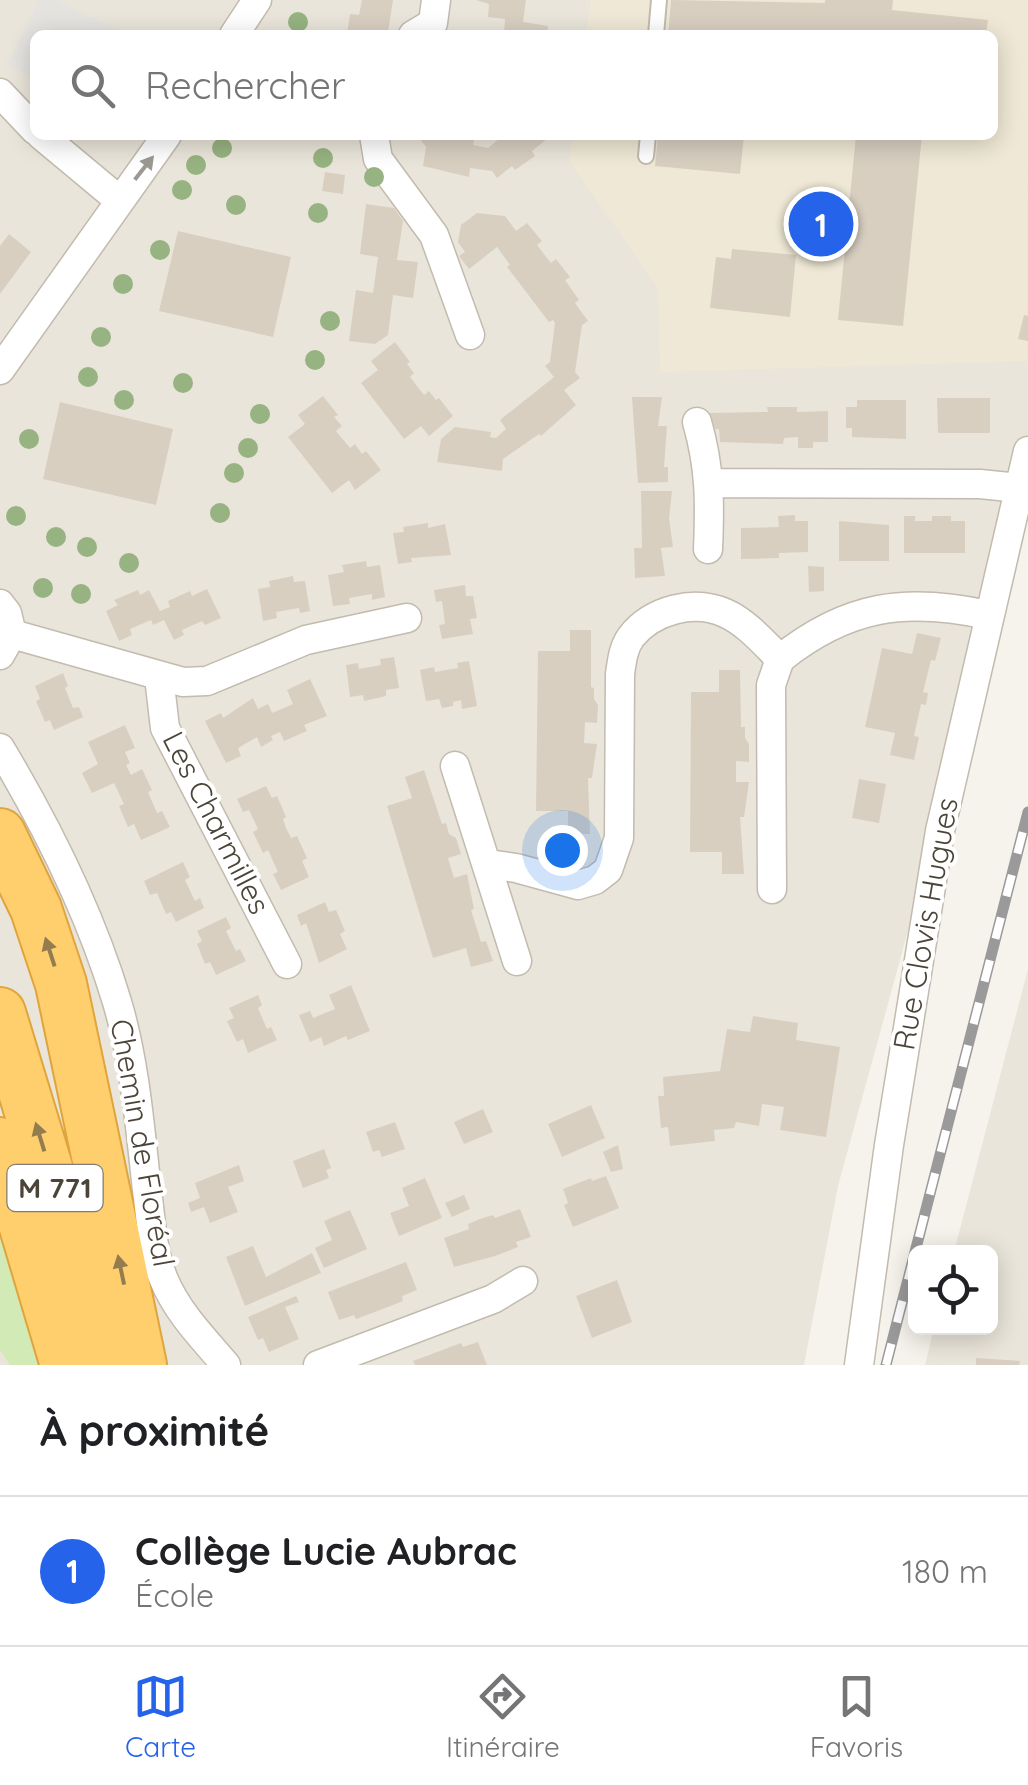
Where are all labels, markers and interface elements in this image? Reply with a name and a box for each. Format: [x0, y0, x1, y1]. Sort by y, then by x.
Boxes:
search box [30, 30, 998, 140]
icon: search [65, 58, 120, 113]
text: Rechercher [145, 61, 346, 109]
one-way arrow [133, 155, 153, 181]
pin: 1 [788, 186, 854, 262]
street label: Les Charmilles [155, 725, 279, 920]
street label: Rue Clovis Hugues [884, 795, 966, 1053]
your location [537, 825, 588, 876]
one-way arrow [42, 937, 57, 967]
street label: Chemin de Floréal [102, 1016, 183, 1270]
one-way arrow [32, 1121, 47, 1152]
road number: M 771 [8, 1165, 102, 1211]
map controls [908, 1245, 998, 1335]
button: locate [908, 1245, 998, 1335]
one-way arrow [112, 1254, 128, 1285]
text: À proximité [40, 1404, 269, 1457]
text: Collège Lucie Aubrac [135, 1527, 517, 1575]
text: 1 [66, 1551, 79, 1591]
text: 180 m [902, 1551, 988, 1591]
text: École [135, 1575, 214, 1615]
tab: Carte [125, 1669, 196, 1764]
tab: Itinéraire [446, 1669, 560, 1764]
tab: Favoris [810, 1669, 903, 1764]

